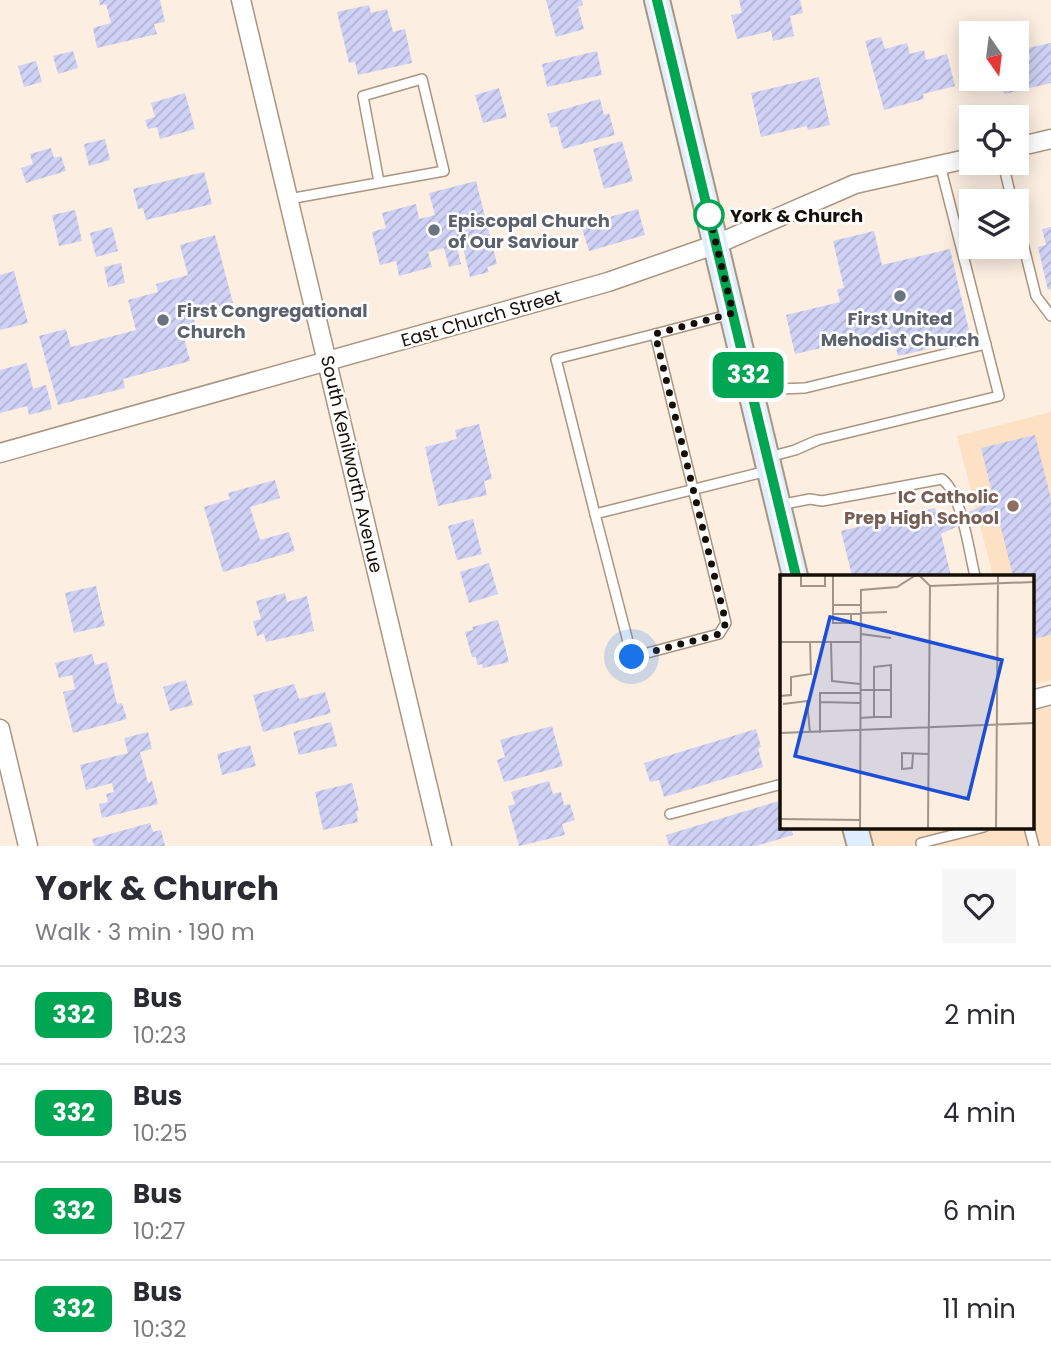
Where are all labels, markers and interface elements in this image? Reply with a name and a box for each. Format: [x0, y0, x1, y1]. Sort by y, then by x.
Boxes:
north arrow [959, 21, 1029, 91]
map controls [959, 21, 1029, 259]
button: locate [959, 105, 1029, 175]
button: layers [959, 189, 1029, 259]
marker: York & Church [694, 200, 724, 230]
place label: York & Church [730, 203, 863, 228]
place label: Episcopal Church of Our Saviour [448, 208, 610, 254]
marker: Episcopal Church of Our Saviour [426, 222, 442, 238]
street label: East Church Street [398, 283, 564, 353]
marker: First United Mehodist Church [892, 288, 908, 304]
place label: First Congregational Church [177, 298, 368, 344]
place label: First United Mehodist Church [821, 306, 979, 352]
marker: First Congregational Church [155, 312, 171, 328]
line badge: 332 [708, 352, 788, 398]
street label: South Kenilworth Avenue [315, 353, 389, 575]
text: 332 [727, 358, 769, 391]
place label: IC Catholic Prep High School [844, 484, 999, 530]
marker: IC Catholic Prep High School [1005, 498, 1021, 514]
inset map [780, 575, 1034, 828]
your location [614, 639, 649, 674]
text: York & Church [35, 865, 279, 912]
button: heart [942, 869, 1016, 943]
text: Walk · 3 min · 190 m [35, 916, 255, 948]
text: Bus [133, 980, 182, 1016]
text: 2 min [944, 997, 1016, 1033]
text: 332 [52, 998, 95, 1031]
text: 10:23 [133, 1019, 186, 1051]
text: Bus [133, 1078, 182, 1114]
text: 4 min [943, 1095, 1016, 1131]
text: 332 [52, 1096, 95, 1129]
text: 10:25 [133, 1117, 187, 1149]
text: Bus [133, 1176, 182, 1212]
text: 6 min [943, 1193, 1016, 1229]
text: 332 [52, 1194, 95, 1227]
text: 10:27 [133, 1215, 186, 1247]
text: Bus [133, 1274, 182, 1310]
text: 11 min [943, 1291, 1016, 1327]
text: 332 [52, 1292, 95, 1325]
text: 10:32 [133, 1313, 186, 1345]

